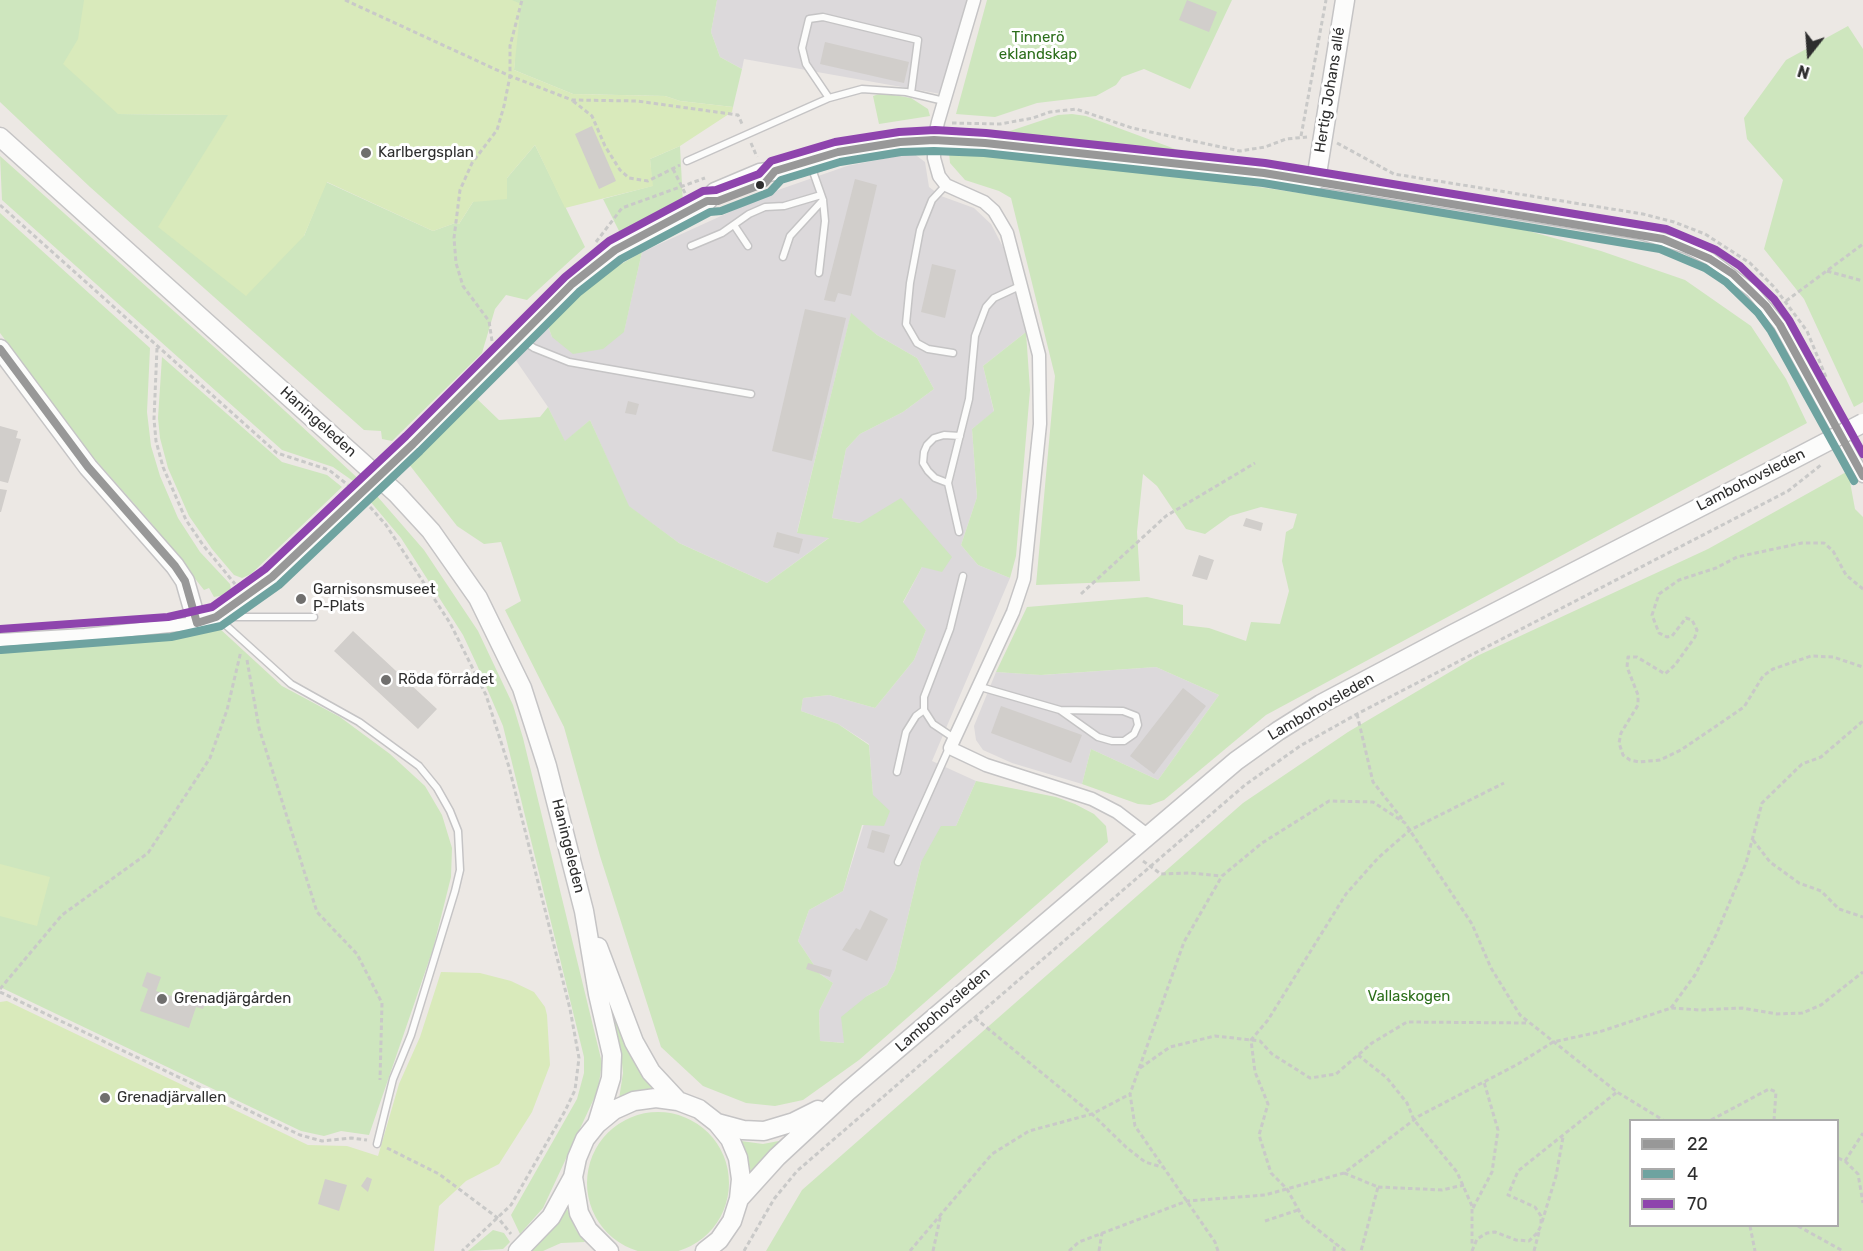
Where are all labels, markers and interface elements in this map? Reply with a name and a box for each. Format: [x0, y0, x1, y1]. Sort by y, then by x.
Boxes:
north arrow [1779, 24, 1839, 84]
street label: Hertig Johans allé [1311, 26, 1349, 154]
park label: Tinnerö eklandskap [999, 29, 1077, 64]
text: N [1795, 61, 1812, 82]
place label: Karlbergsplan [378, 144, 474, 162]
marker: Karlbergsplan [359, 146, 373, 160]
unlabelled marker [754, 179, 766, 191]
street label: Haningeleden [276, 383, 360, 461]
street label: Lambohovsleden [1694, 445, 1808, 515]
place label: Garnisonsmuseet P-Plats [313, 581, 436, 616]
marker: Garnisonsmuseet P-Plats [294, 592, 308, 606]
street label: Lambohovsleden [1265, 669, 1377, 745]
place label: Röda förrådet [398, 671, 494, 689]
marker: Röda förrådet [379, 673, 393, 687]
street label: Haningeleden [548, 797, 588, 895]
street label: Lambohovsleden [892, 964, 994, 1056]
park label: Vallaskogen [1368, 988, 1450, 1006]
place label: Grenadjärgården [174, 990, 291, 1008]
marker: Grenadjärgården [155, 992, 169, 1006]
place label: Grenadjärvallen [117, 1089, 226, 1107]
marker: Grenadjärvallen [98, 1091, 112, 1105]
legend [1629, 1119, 1839, 1227]
text: 22 [1687, 1133, 1708, 1155]
text: 4 [1687, 1163, 1698, 1185]
text: 70 [1687, 1193, 1708, 1215]

